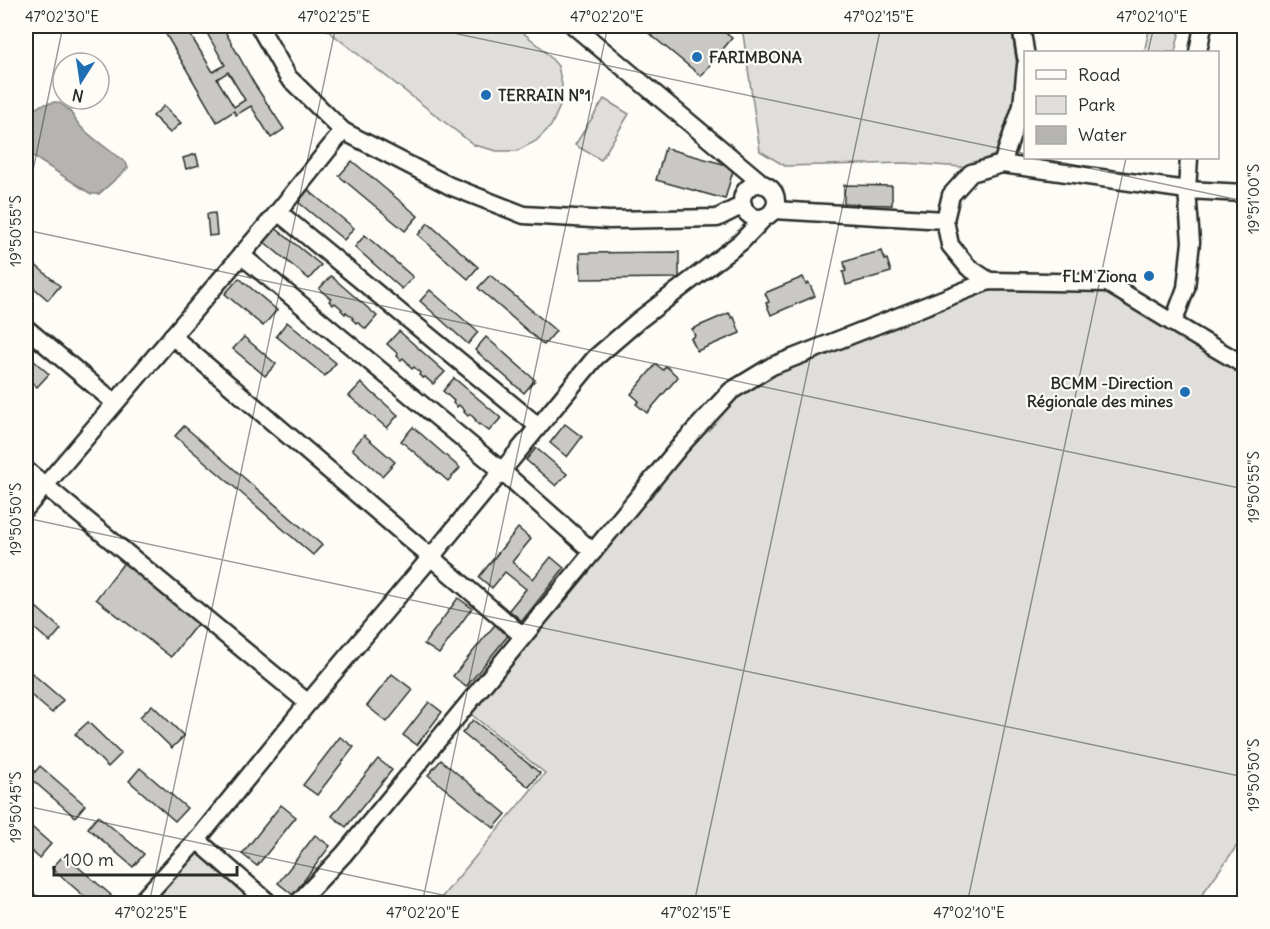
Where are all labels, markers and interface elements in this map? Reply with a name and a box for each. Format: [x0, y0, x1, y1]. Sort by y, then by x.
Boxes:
text: 47°02'30"E [25, 7, 99, 26]
text: 47°02'25"E [298, 7, 370, 26]
text: 47°02'20"E [570, 7, 644, 26]
text: 47°02'15"E [844, 7, 914, 26]
text: 47°02'10"E [1116, 7, 1188, 26]
place label: FARIMBONA [709, 47, 802, 67]
marker: FARIMBONA [690, 50, 704, 64]
north arrow [51, 51, 111, 111]
legend [1024, 51, 1219, 159]
text: Road [1078, 63, 1121, 86]
text: N [70, 85, 85, 107]
place label: TERRAIN N°1 [498, 85, 591, 105]
marker: TERRAIN N°1 [479, 88, 493, 102]
text: Park [1078, 93, 1115, 116]
text: Water [1078, 123, 1128, 146]
text: 19°51'00"S [1244, 164, 1263, 234]
text: 19°50'55"S [6, 195, 25, 267]
place label: FLM Ziona [1062, 266, 1137, 286]
marker: FLM Ziona [1142, 269, 1156, 283]
place label: BCMM -Direction Régionale des mines [1027, 373, 1173, 412]
marker: BCMM -Direction Régionale des mines [1178, 385, 1192, 399]
text: 19°50'55"S [1244, 451, 1263, 523]
text: 19°50'50"S [6, 483, 25, 555]
text: 19°50'50"S [1244, 739, 1263, 811]
text: 19°50'45"S [6, 771, 25, 843]
scale bar [54, 839, 237, 877]
text: 100 m [63, 848, 114, 871]
text: 47°02'25"E [115, 903, 187, 922]
text: 47°02'20"E [386, 903, 460, 922]
text: 47°02'15"E [661, 903, 731, 922]
text: 47°02'10"E [933, 903, 1005, 922]

